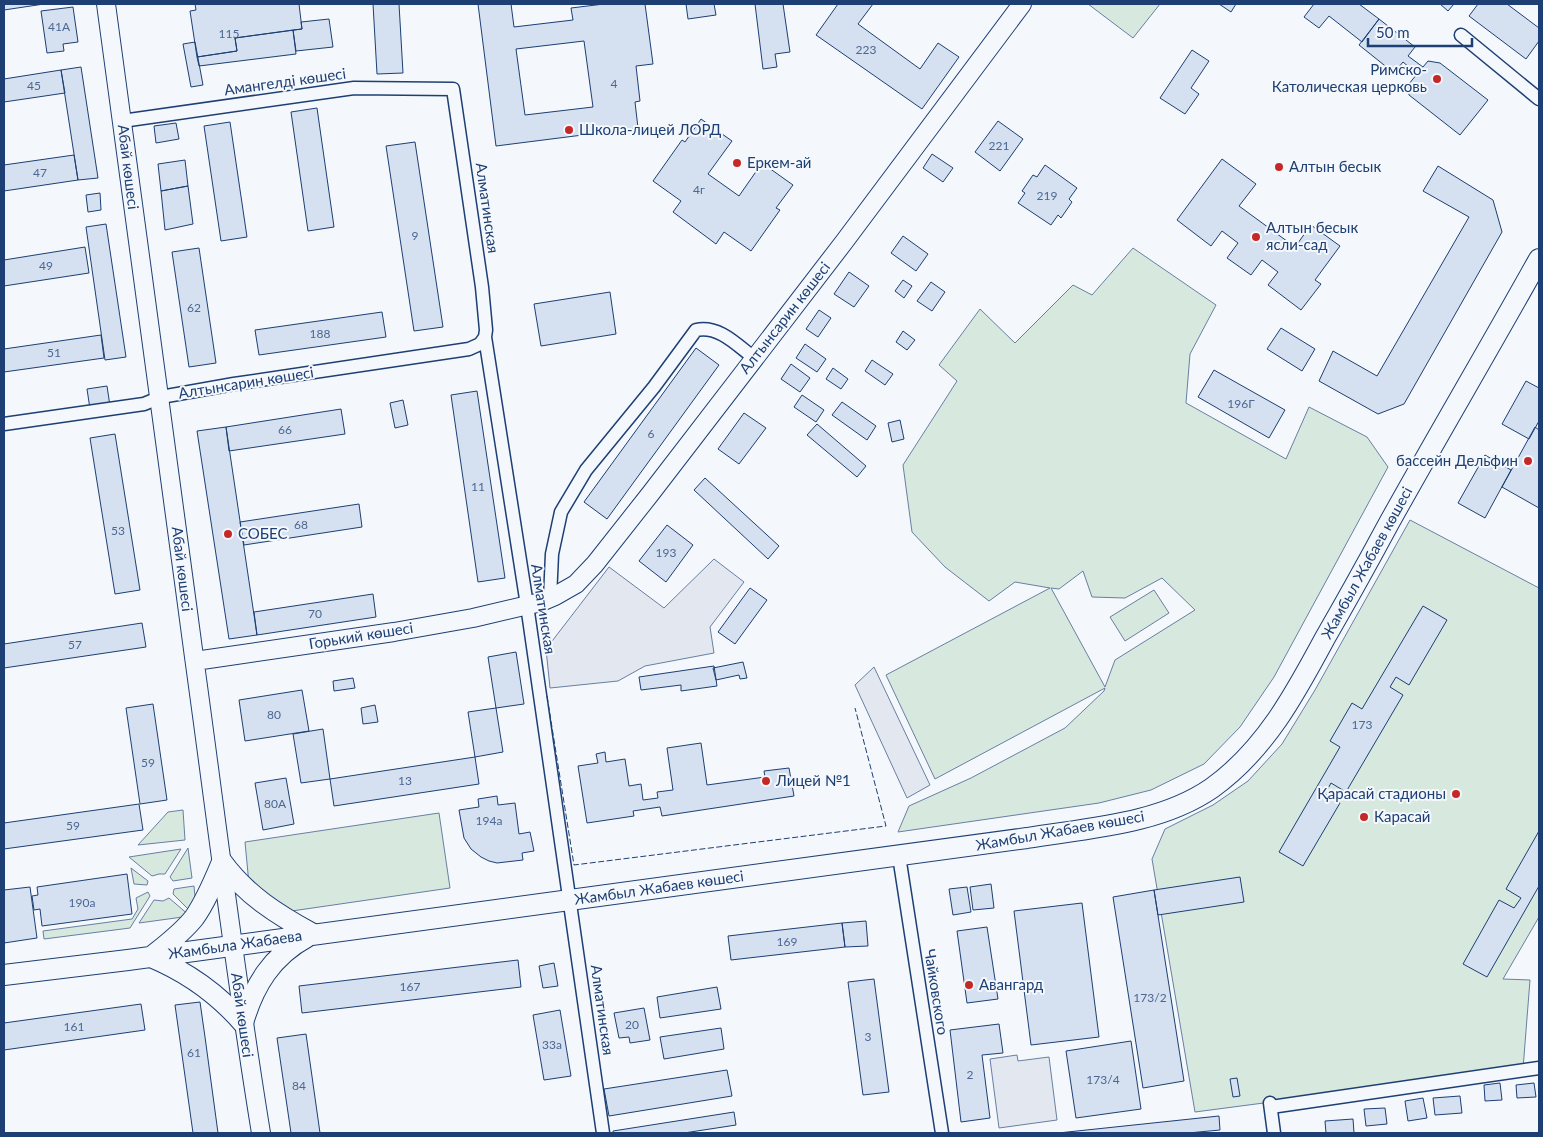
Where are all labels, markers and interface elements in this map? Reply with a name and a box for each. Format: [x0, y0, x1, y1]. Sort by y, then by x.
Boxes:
scale bar [1368, 15, 1472, 47]
house number: 41А [48, 19, 71, 34]
text: 50 m [1376, 23, 1410, 41]
house number: 115 [219, 26, 239, 41]
house number: 223 [856, 42, 876, 57]
place label: Римско- Католическая церковь [1272, 60, 1427, 95]
street label: Амангелді көшесі [223, 64, 347, 98]
marker: Римско- Католическая церковь [1431, 73, 1443, 85]
house number: 4 [611, 76, 618, 91]
house number: 45 [27, 78, 41, 93]
place label: Школа-лицей ЛОРД [579, 120, 722, 138]
street label: Абай көшесі [115, 123, 143, 210]
marker: Школа-лицей ЛОРД [563, 124, 575, 136]
house number: 221 [989, 138, 1009, 153]
place label: Еркем-ай [747, 153, 811, 171]
marker: Еркем-ай [731, 157, 743, 169]
place label: Алтын бесык [1289, 157, 1381, 175]
street label: Алматинская [473, 161, 503, 254]
marker: Алтын бесык [1273, 161, 1285, 173]
house number: 47 [33, 165, 47, 180]
house number: 4г [693, 182, 705, 197]
house number: 219 [1037, 188, 1057, 203]
place label: Алтын бесык ясли-сад [1266, 218, 1358, 253]
house number: 9 [412, 228, 419, 243]
marker: Алтын бесык ясли-сад [1250, 231, 1262, 243]
house number: 49 [39, 258, 53, 273]
street label: Алтынсарин көшесі [735, 258, 833, 377]
house number: 62 [187, 300, 201, 315]
house number: 188 [310, 326, 330, 341]
house number: 51 [47, 345, 61, 360]
street label: Алтынсарин көшесі [177, 362, 315, 402]
house number: 196Г [1227, 396, 1255, 411]
house number: 66 [278, 422, 292, 437]
house number: 6 [648, 426, 655, 441]
place label: бассейн Дельфин [1396, 451, 1518, 469]
marker: бассейн Дельфин [1522, 455, 1534, 467]
house number: 11 [471, 479, 485, 494]
street label: Жамбыл Жабаев көшесі [1317, 483, 1415, 642]
house number: 68 [294, 517, 308, 532]
house number: 53 [111, 523, 125, 538]
place label: СОБЕС [238, 524, 288, 542]
street label: Абай көшесі [169, 525, 197, 612]
marker: СОБЕС [222, 528, 234, 540]
house number: 193 [656, 545, 676, 560]
street label: Алматинская [528, 562, 560, 655]
house number: 70 [308, 606, 322, 621]
street label: Горький көшесі [307, 618, 414, 652]
house number: 57 [68, 637, 82, 652]
house number: 80 [267, 707, 281, 722]
house number: 173 [1352, 717, 1372, 732]
house number: 59 [141, 755, 155, 770]
place label: Лицей №1 [775, 771, 851, 789]
house number: 13 [398, 773, 412, 788]
marker: Лицей №1 [760, 775, 772, 787]
place label: Қарасай стадионы [1317, 784, 1446, 802]
marker: Қарасай стадионы [1450, 788, 1462, 800]
house number: 80А [264, 796, 287, 811]
street label: Жамбыл Жабаев көшесі [974, 806, 1146, 854]
place label: Карасай [1374, 807, 1431, 825]
marker: Карасай [1358, 811, 1370, 823]
house number: 194а [476, 813, 502, 828]
house number: 59 [66, 818, 80, 833]
street label: Жамбыл Жабаев көшесі [573, 866, 745, 908]
house number: 190а [69, 895, 95, 910]
street label: Жамбыла Жабаева [167, 926, 303, 962]
house number: 169 [777, 934, 797, 949]
street label: Чайковского [921, 948, 953, 1036]
street label: Алматинская [588, 963, 618, 1056]
street label: Абай көшесі [228, 971, 258, 1058]
place label: Авангард [979, 975, 1043, 993]
house number: 167 [400, 979, 420, 994]
marker: Авангард [963, 979, 975, 991]
house number: 173/2 [1133, 990, 1167, 1005]
house number: 20 [625, 1017, 639, 1032]
house number: 161 [64, 1019, 84, 1034]
house number: 3 [865, 1029, 872, 1044]
house number: 33а [542, 1037, 562, 1052]
house number: 61 [187, 1045, 201, 1060]
house number: 2 [967, 1067, 974, 1082]
house number: 173/4 [1086, 1072, 1120, 1087]
house number: 84 [292, 1078, 306, 1093]

